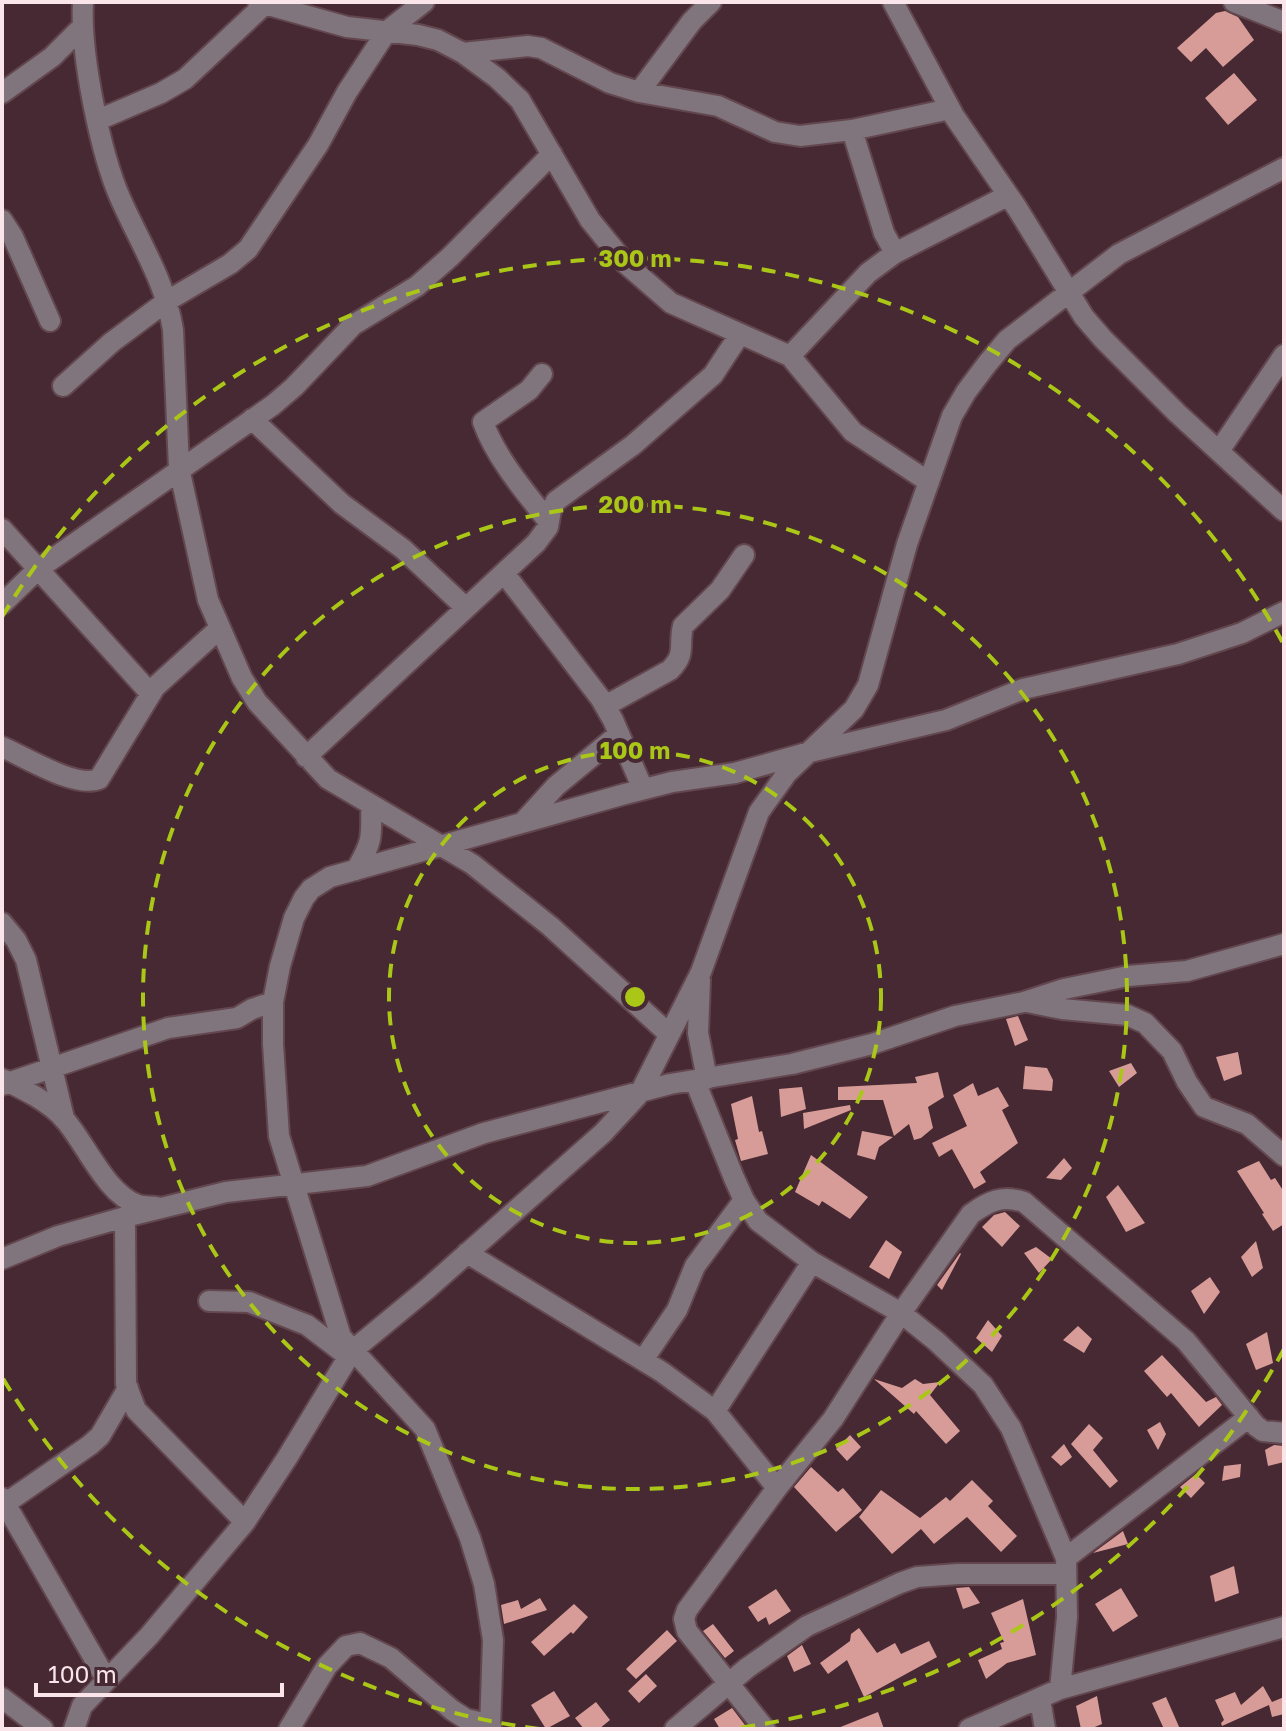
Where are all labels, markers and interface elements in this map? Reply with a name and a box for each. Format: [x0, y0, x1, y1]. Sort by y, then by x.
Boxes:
text: 300 m [599, 243, 671, 272]
text: 200 m [599, 489, 671, 518]
text: 100 m [600, 735, 670, 764]
centre of rings [621, 983, 649, 1011]
scale bar [36, 1647, 282, 1697]
text: 100 m [48, 1659, 117, 1688]

